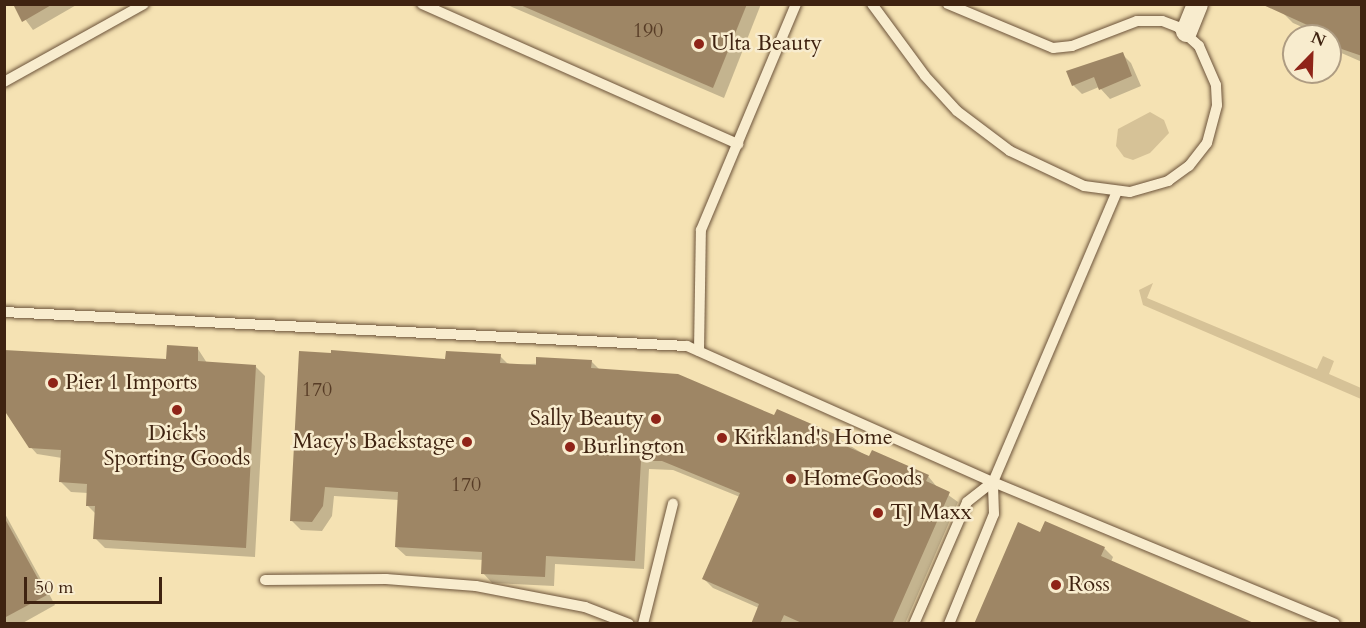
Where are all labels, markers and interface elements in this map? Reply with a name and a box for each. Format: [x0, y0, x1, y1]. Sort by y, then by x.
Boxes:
house number: 190 [633, 18, 663, 42]
north arrow [1282, 24, 1342, 84]
text: N [1308, 26, 1329, 52]
place label: Ulta Beauty [711, 31, 822, 57]
marker: Ulta Beauty [692, 37, 706, 51]
place label: Pier 1 Imports [65, 370, 197, 396]
marker: Pier 1 Imports [46, 376, 60, 390]
house number: 170 [302, 377, 332, 401]
marker: Dick's Sporting Goods [170, 403, 184, 417]
place label: Sally Beauty [530, 406, 644, 432]
marker: Sally Beauty [649, 412, 663, 426]
place label: Dick's Sporting Goods [104, 420, 250, 472]
place label: Kirkland's Home [734, 425, 893, 451]
place label: Macy's Backstage [292, 429, 455, 455]
marker: Kirkland's Home [715, 431, 729, 445]
place label: Burlington [582, 434, 685, 460]
marker: Macy's Backstage [460, 435, 474, 449]
marker: Burlington [563, 440, 577, 454]
place label: HomeGoods [803, 466, 922, 492]
house number: 170 [451, 472, 481, 496]
marker: HomeGoods [784, 472, 798, 486]
place label: TJ Maxx [890, 500, 972, 526]
marker: TJ Maxx [871, 506, 885, 520]
scale bar [27, 565, 165, 603]
place label: Ross [1068, 572, 1110, 598]
text: 50 m [35, 575, 74, 600]
marker: Ross [1049, 578, 1063, 592]

